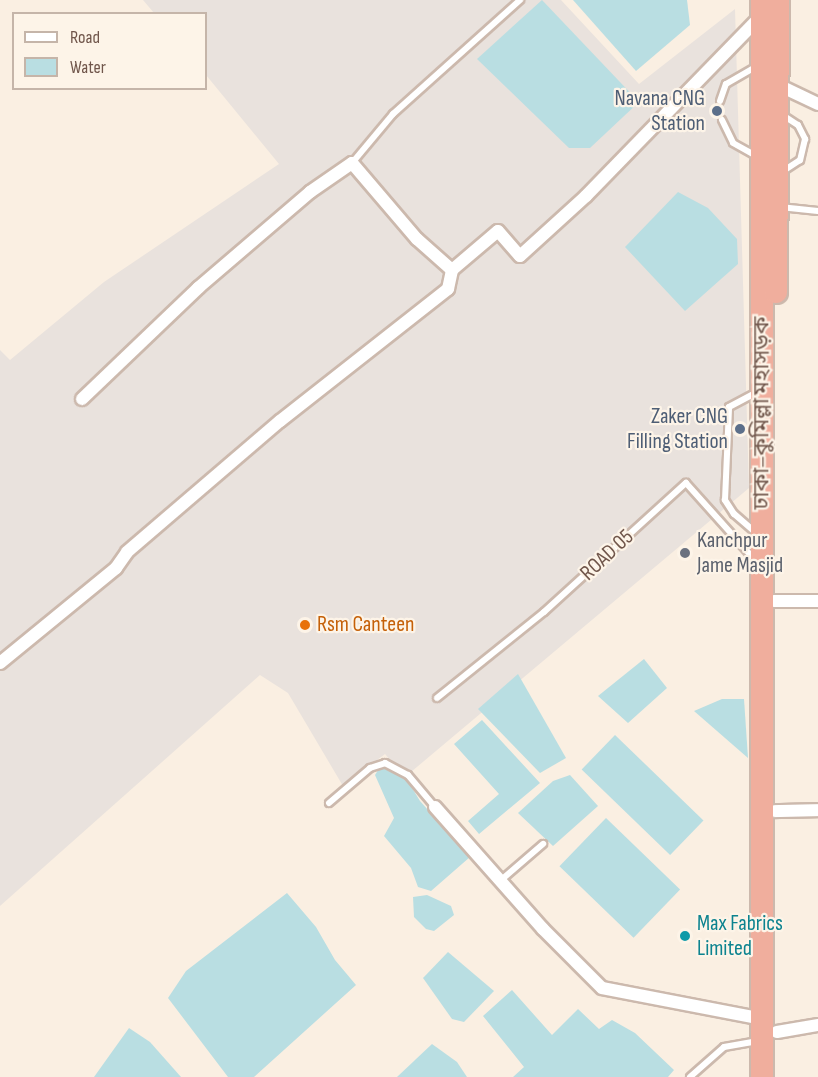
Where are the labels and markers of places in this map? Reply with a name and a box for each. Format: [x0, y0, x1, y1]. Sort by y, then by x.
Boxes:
place label: Navana CNG Station [615, 85, 705, 136]
marker: Navana CNG Station [710, 104, 724, 118]
place label: Zaker CNG Filling Station [627, 403, 728, 454]
marker: Zaker CNG Filling Station [733, 422, 747, 436]
place label: Kanchpur Jame Masjid [697, 527, 783, 578]
marker: Kanchpur Jame Masjid [678, 546, 692, 560]
place label: Rsm Canteen [317, 612, 414, 638]
marker: Rsm Canteen [298, 618, 312, 632]
place label: Max Fabrics Limited [697, 910, 783, 962]
marker: Max Fabrics Limited [678, 929, 692, 943]

